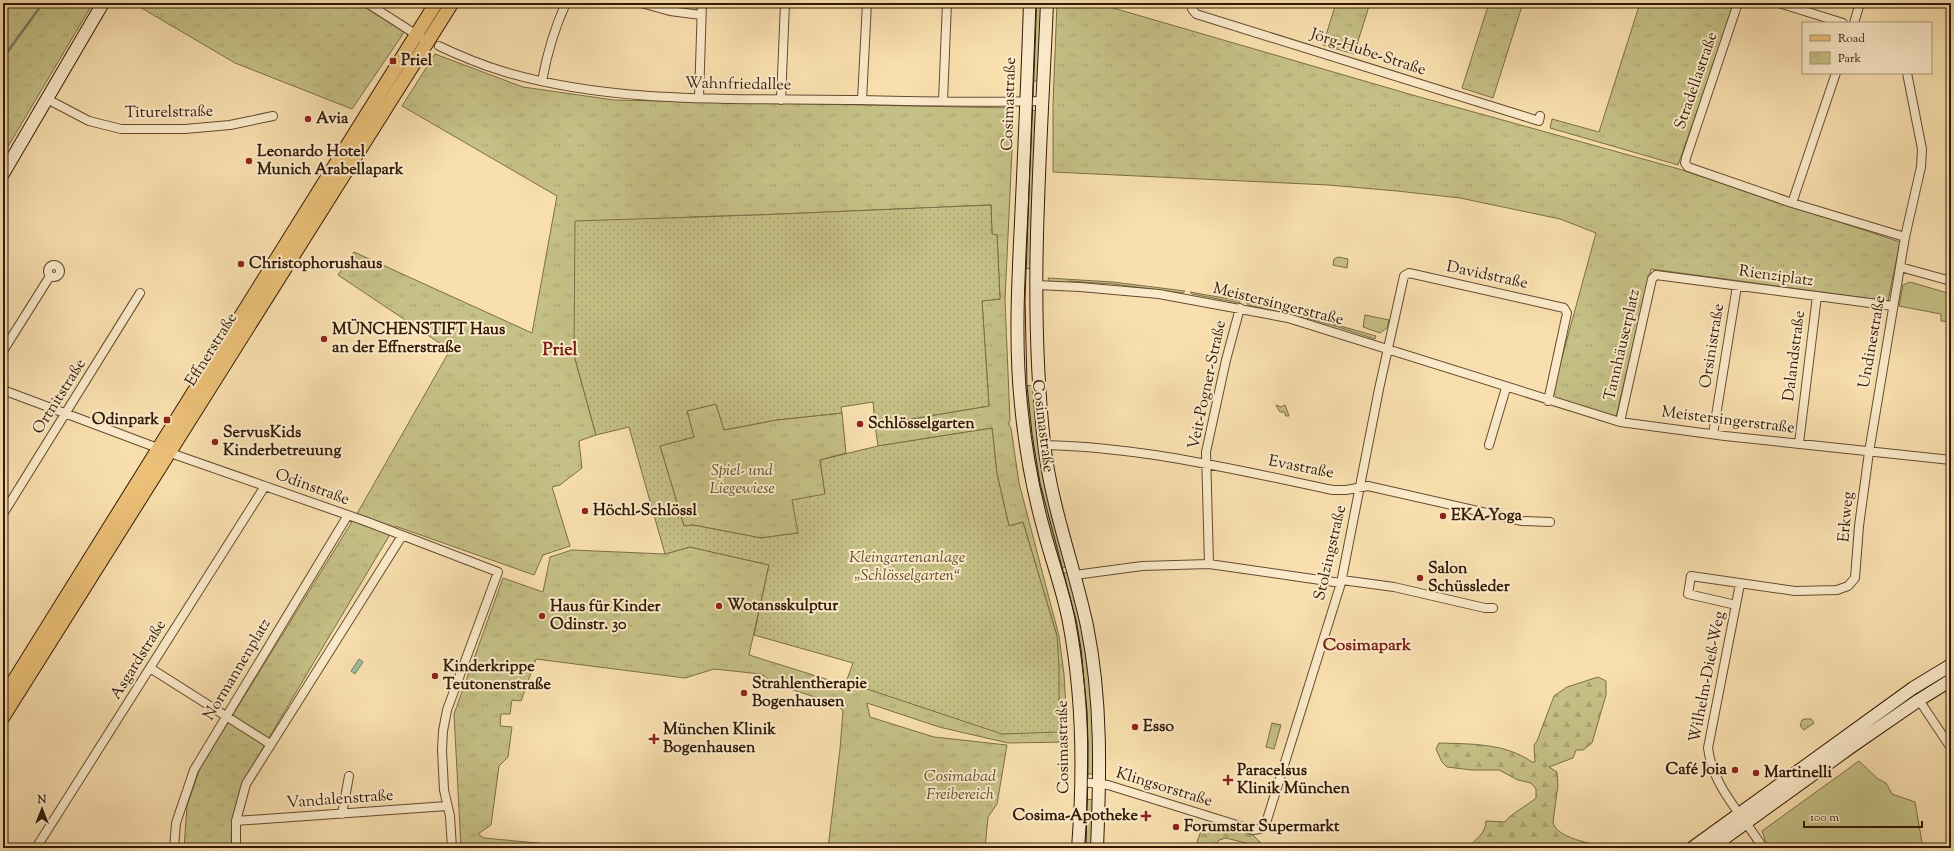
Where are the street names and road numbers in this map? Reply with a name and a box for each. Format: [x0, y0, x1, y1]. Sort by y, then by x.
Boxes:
street label: Jörg-Hube-Straße [1306, 23, 1429, 83]
street label: Stradellastraße [1670, 29, 1724, 133]
street label: Cosimastraße [997, 57, 1023, 151]
street label: Wahnfriedallee [685, 73, 791, 97]
street label: Titurelstraße [125, 101, 213, 125]
street label: Davidstraße [1444, 256, 1530, 296]
street label: Rienziplatz [1737, 260, 1815, 294]
street label: Meistersingerstraße [1210, 278, 1346, 332]
street label: Tannhäuserplatz [1599, 287, 1647, 403]
street label: Undinestraße [1854, 294, 1892, 390]
street label: Orsinistraße [1695, 302, 1731, 390]
street label: Effnerstraße [180, 309, 244, 391]
street label: Dalandstraße [1778, 309, 1812, 403]
street label: Veit-Pogner-Straße [1183, 318, 1233, 452]
street label: Ortnitstraße [28, 355, 92, 439]
street label: Cosimastraße [1025, 378, 1059, 474]
street label: Meistersingerstraße [1660, 401, 1796, 441]
street label: Evastraße [1266, 450, 1336, 486]
street label: Odinstraße [272, 464, 352, 512]
street label: Erkweg [1833, 491, 1861, 543]
street label: Stolzingstraße [1309, 503, 1353, 603]
street label: Wilhelm-Dieß-Weg [1684, 609, 1732, 745]
street label: Normannenplatz [198, 615, 278, 725]
street label: Asgardstraße [105, 616, 173, 704]
street label: Cosimastraße [1052, 700, 1076, 794]
street label: Klingsorstraße [1113, 762, 1215, 814]
street label: Vandalenstraße [286, 785, 394, 815]

